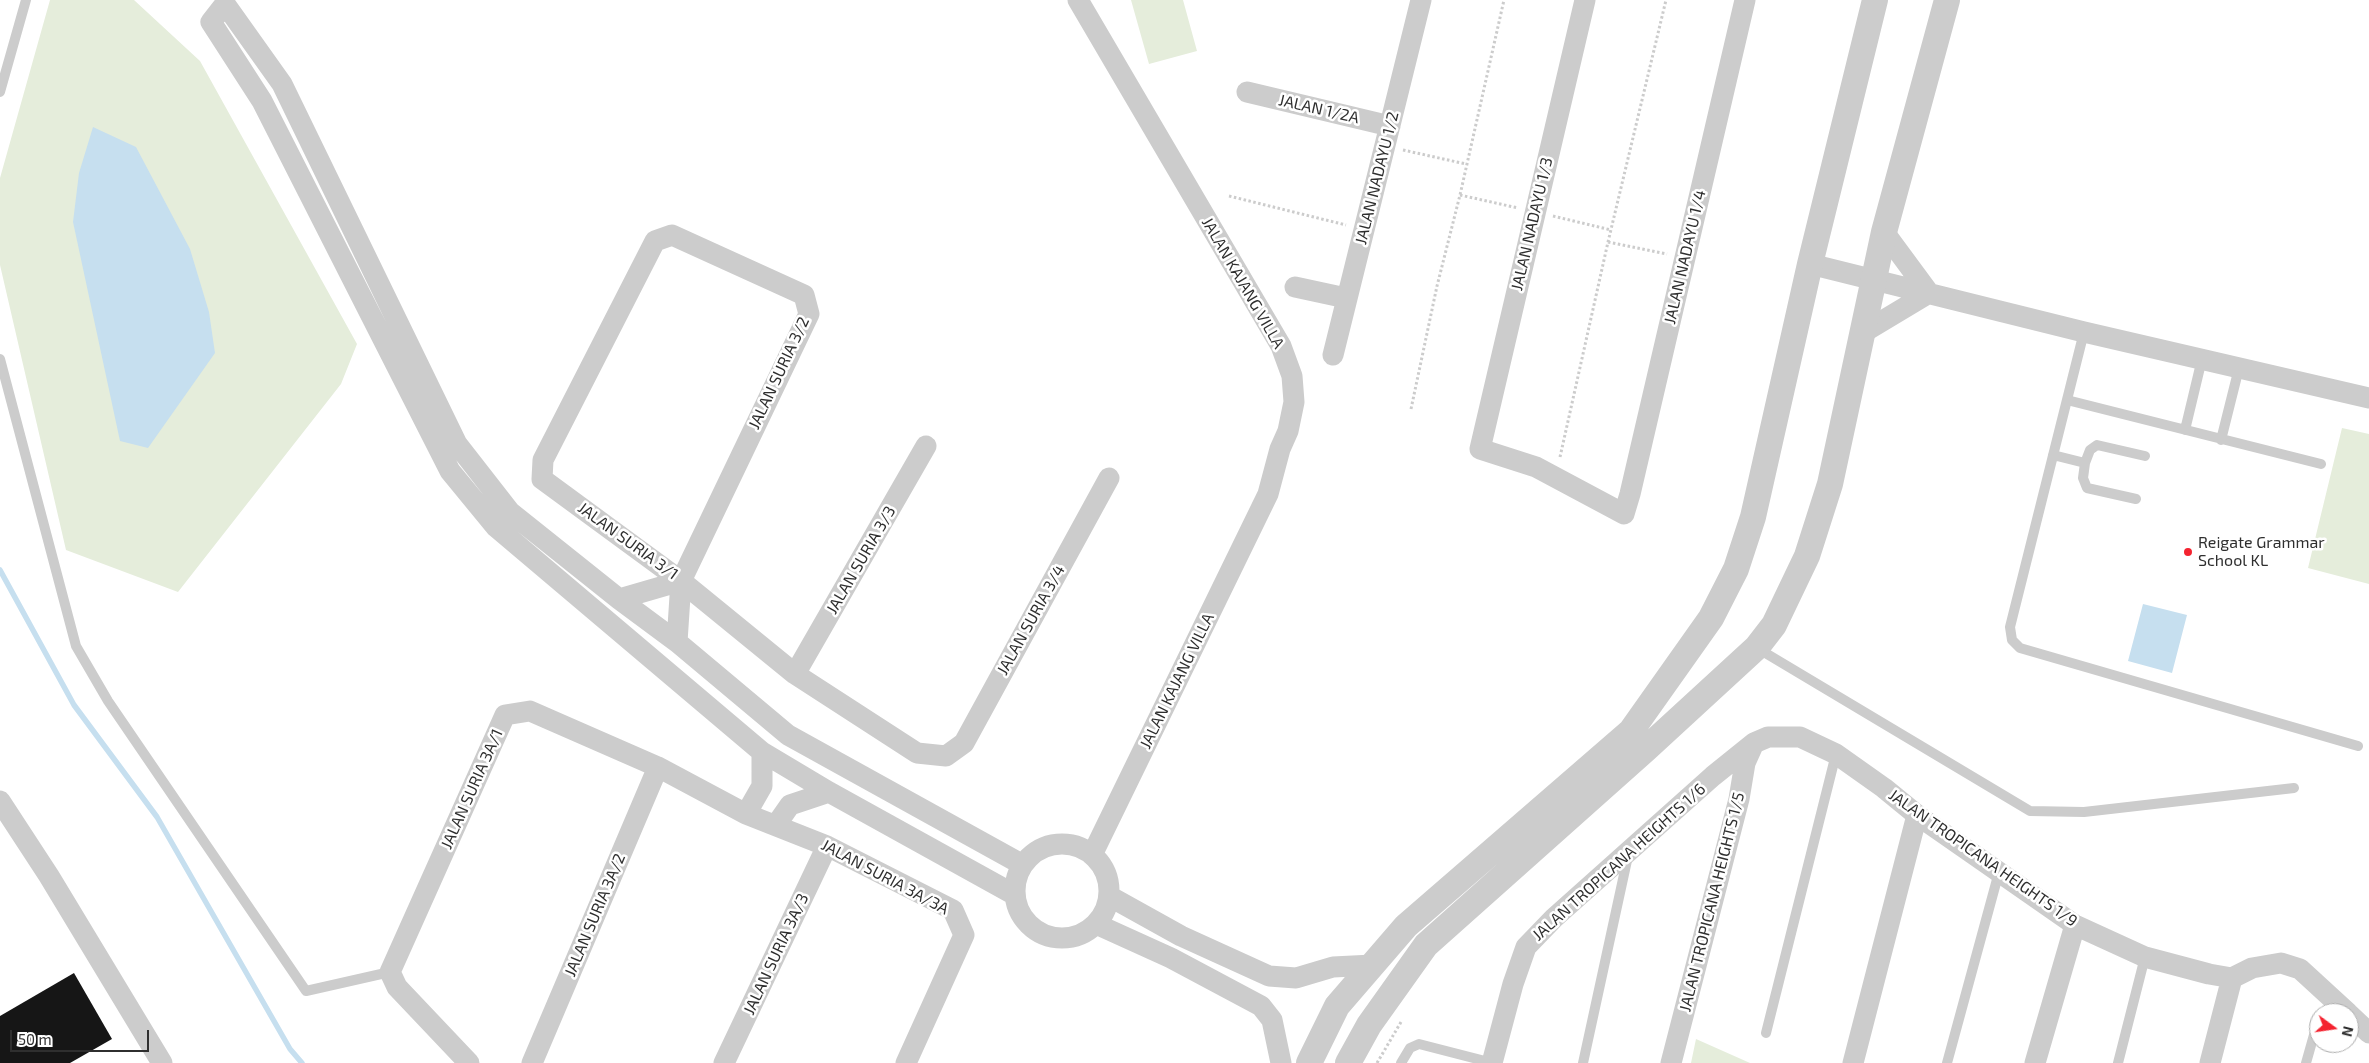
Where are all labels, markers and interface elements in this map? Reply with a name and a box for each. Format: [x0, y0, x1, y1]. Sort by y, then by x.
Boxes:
street label: JALAN 1/2A [1277, 90, 1361, 128]
street label: JALAN NADAYU 1/2 [1351, 110, 1403, 246]
street label: JALAN NADAYU 1/3 [1507, 156, 1557, 292]
street label: JALAN NADAYU 1/4 [1660, 188, 1710, 326]
street label: JALAN KAJANG VILLA [1198, 214, 1288, 352]
street label: JALAN SURIA 3/2 [745, 314, 813, 432]
street label: JALAN SURIA 3/1 [574, 498, 682, 584]
street label: JALAN SURIA 3/3 [822, 502, 900, 618]
place label: Reigate Grammar School KL [2198, 533, 2325, 571]
marker: Reigate Grammar School KL [2182, 546, 2194, 558]
street label: JALAN SURIA 3/4 [993, 562, 1069, 678]
street label: JALAN KAJANG VILLA [1136, 610, 1218, 752]
street label: JALAN SURIA 3A/1 [437, 726, 507, 852]
street label: JALAN TROPICANA HEIGHTS 1/6 [1529, 779, 1709, 945]
street label: JALAN TROPICANA HEIGHTS 1/9 [1885, 785, 2081, 931]
street label: JALAN TROPICANA HEIGHTS 1/5 [1675, 790, 1749, 1014]
street label: JALAN SURIA 3A/3A [818, 835, 952, 919]
street label: JALAN SURIA 3A/2 [560, 851, 630, 979]
street label: JALAN SURIA 3A/3 [739, 890, 813, 1018]
north arrow [2309, 1003, 2359, 1053]
scale bar [12, 1020, 151, 1052]
text: N [2339, 1025, 2358, 1038]
text: 50 m [18, 1030, 52, 1048]

